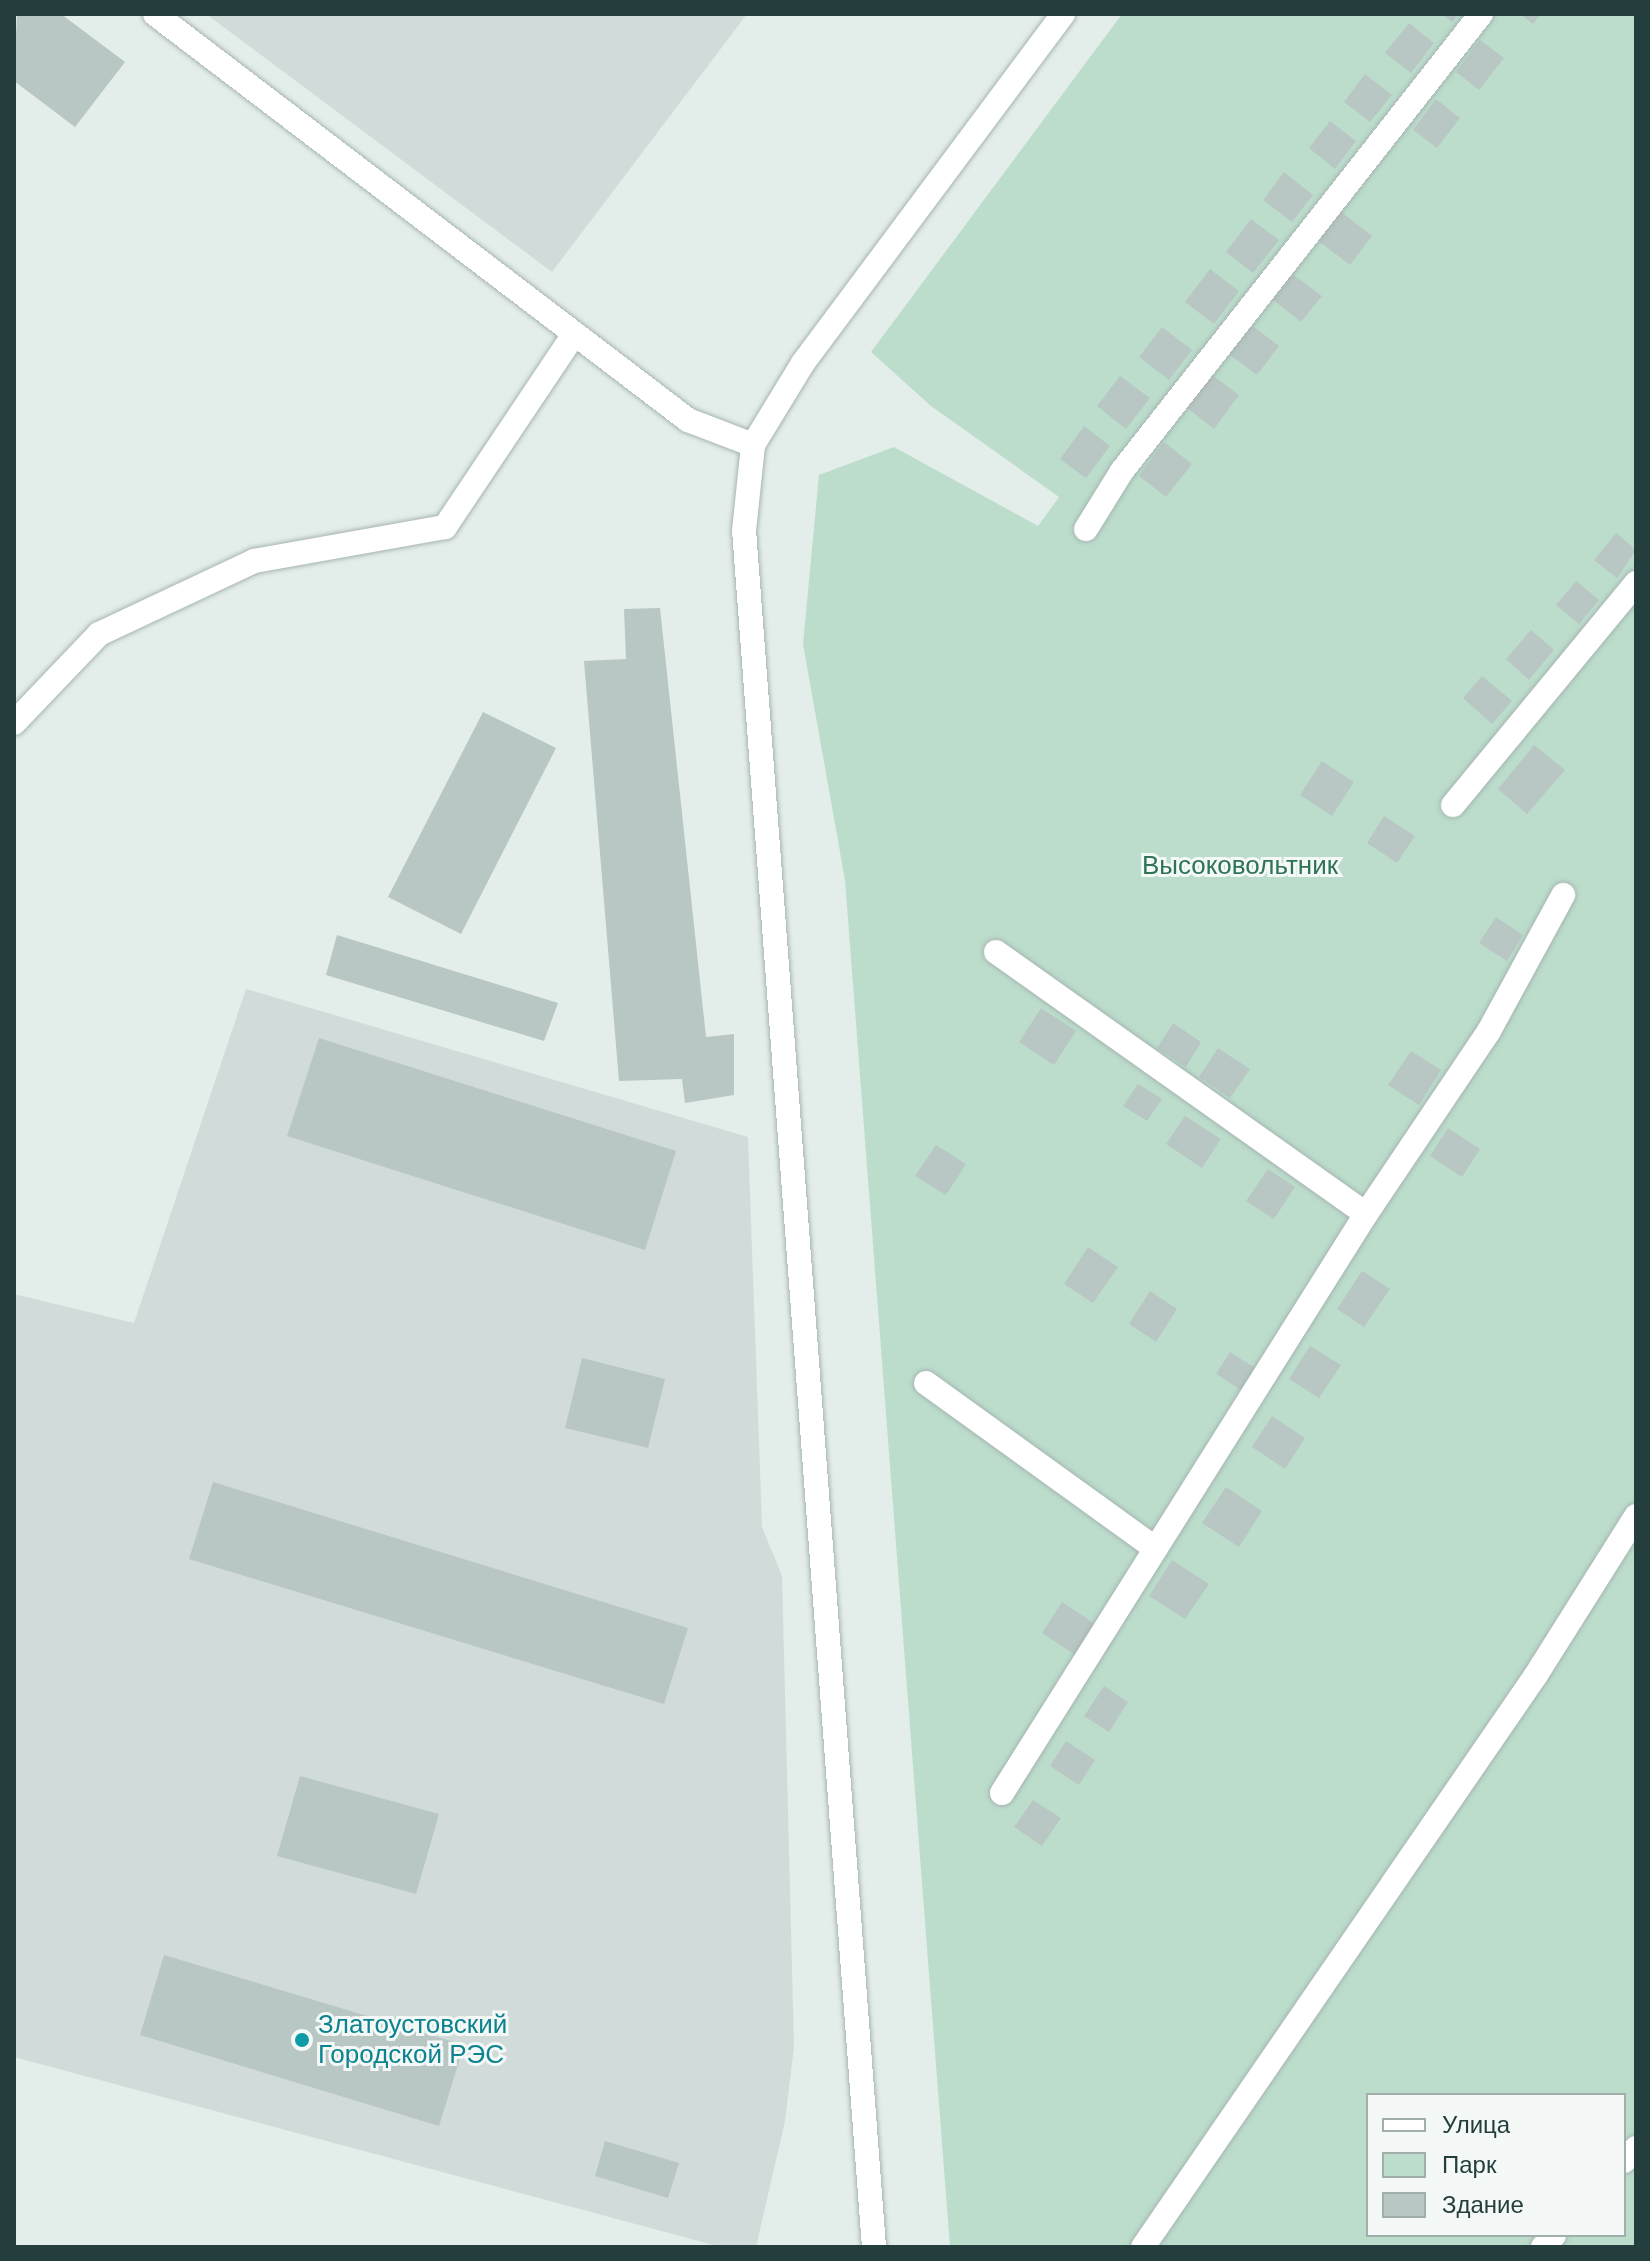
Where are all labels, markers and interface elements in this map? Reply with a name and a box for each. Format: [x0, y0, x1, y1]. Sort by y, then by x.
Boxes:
park label: Высоковольтник [1142, 850, 1338, 882]
place label: Златоустовский Городской РЭС [318, 2009, 507, 2070]
marker: Златоустовский Городской РЭС [293, 2031, 311, 2049]
legend [1366, 2093, 1626, 2237]
text: Улица [1442, 2111, 1510, 2138]
text: Парк [1442, 2151, 1496, 2178]
text: Здание [1442, 2191, 1524, 2218]

